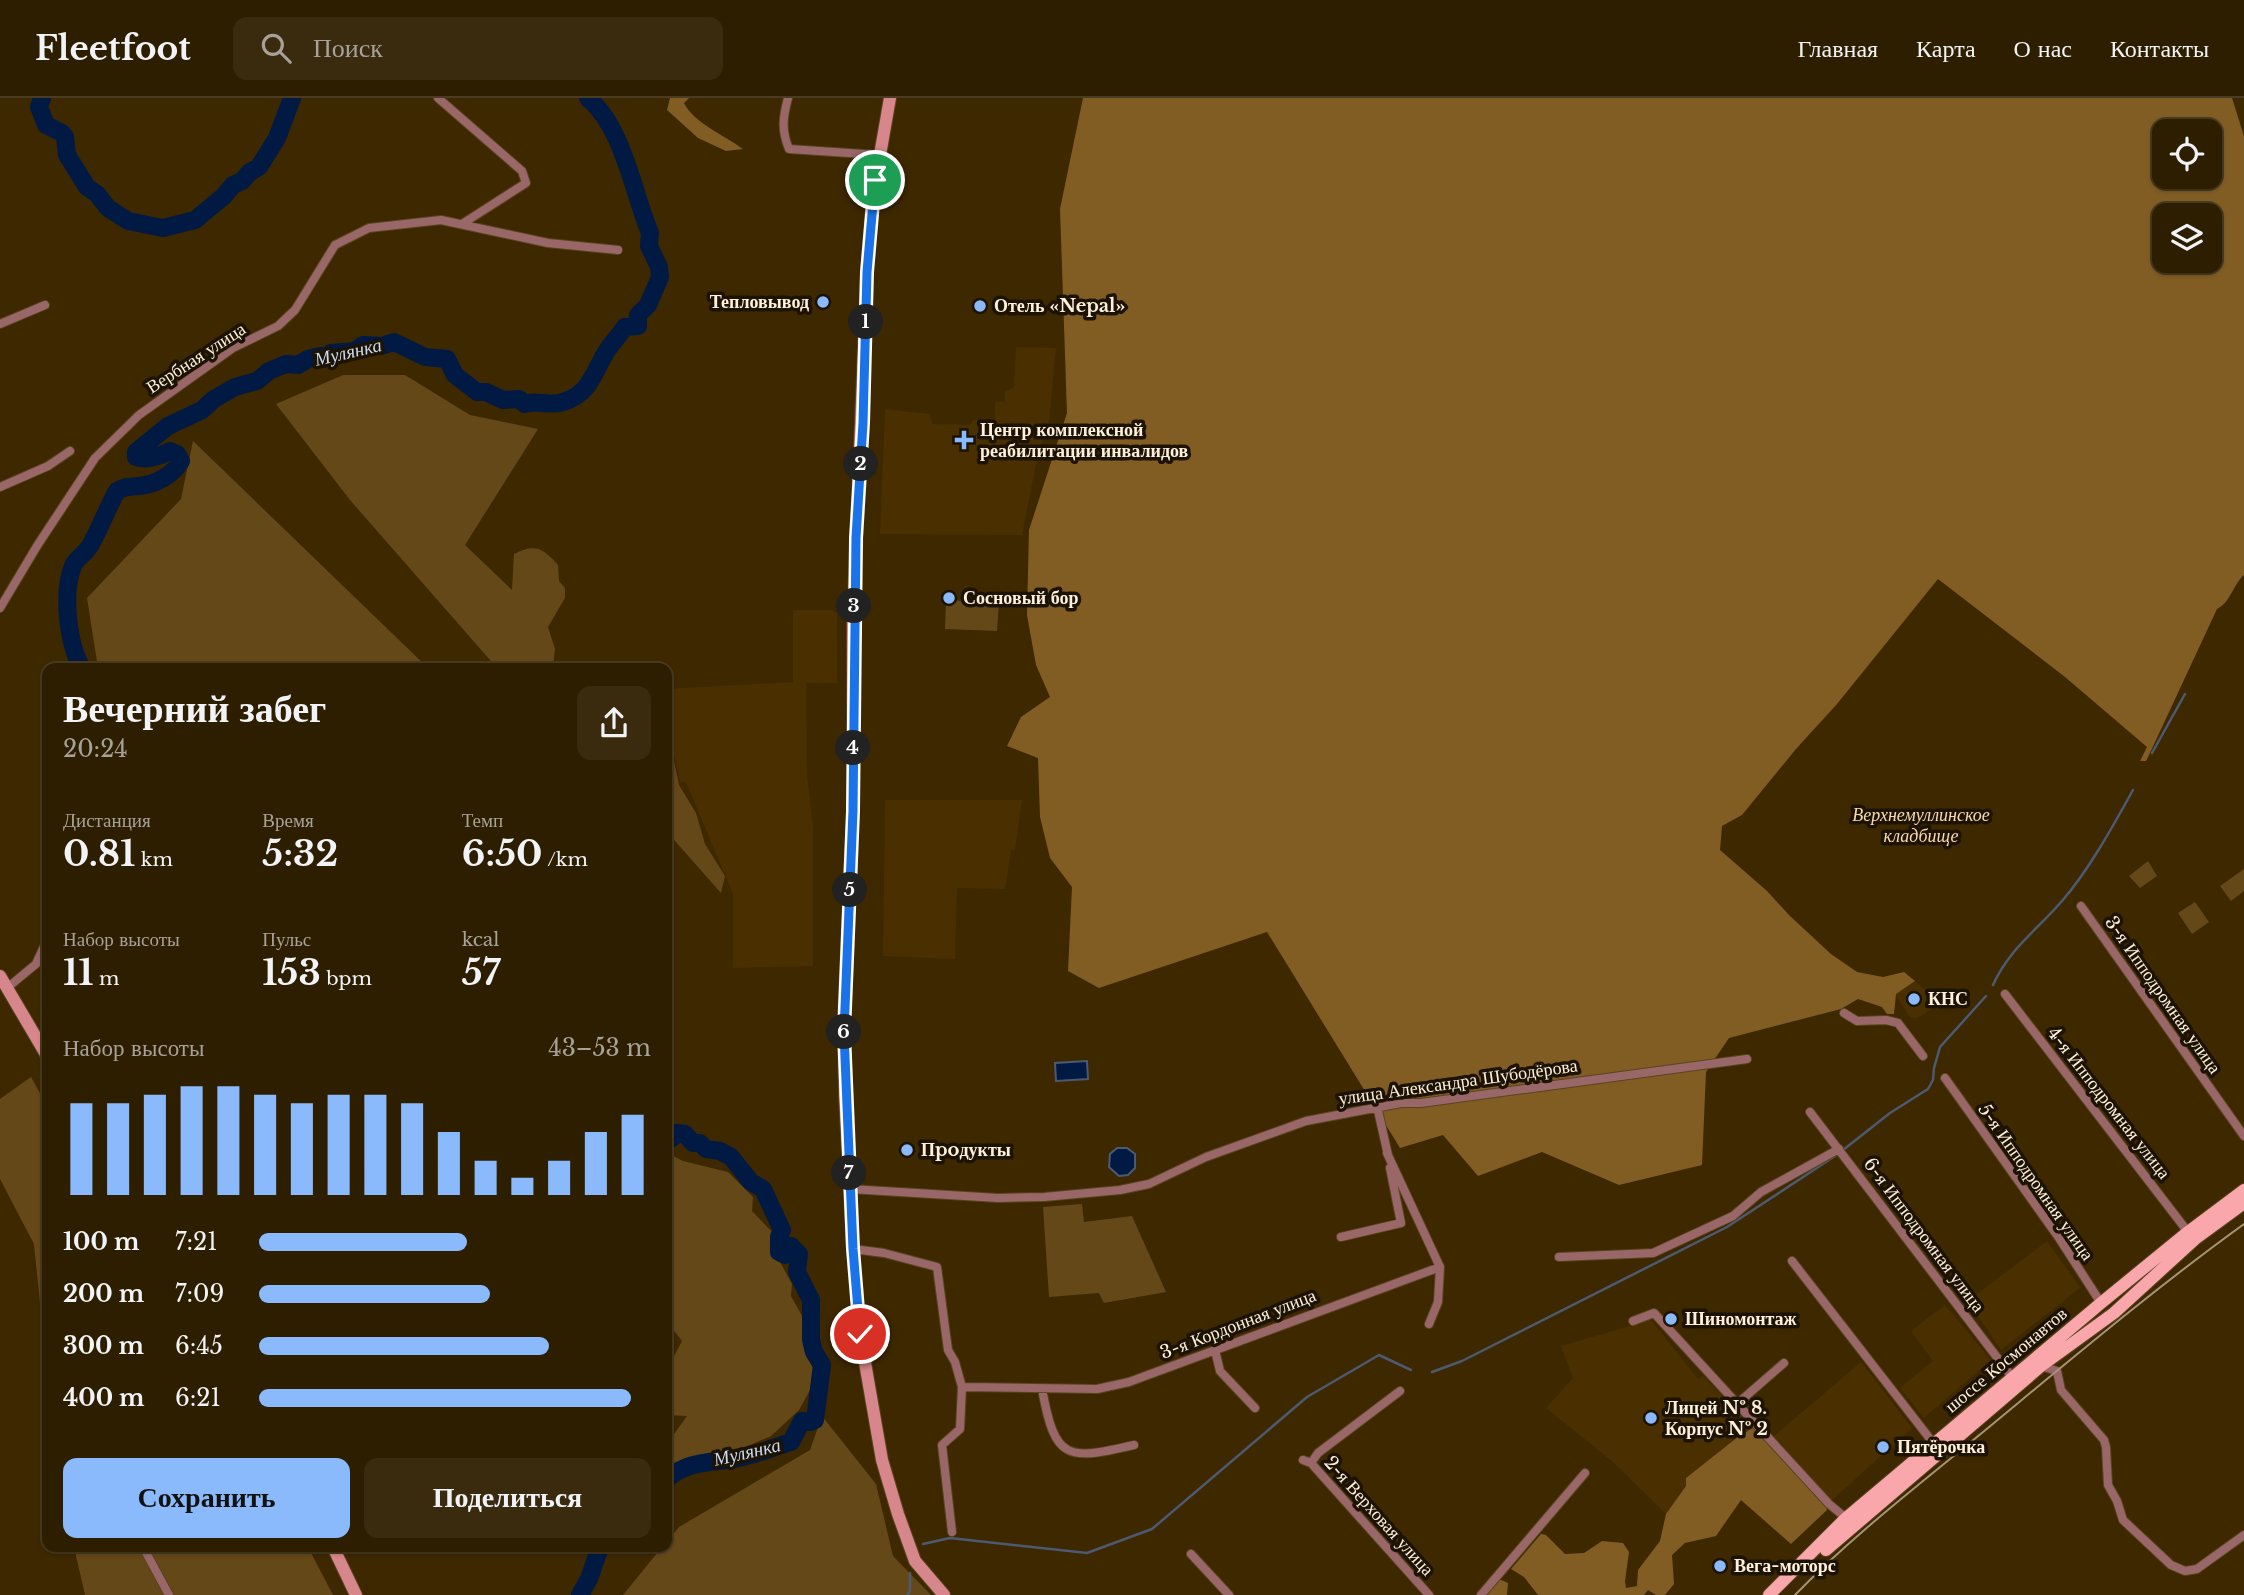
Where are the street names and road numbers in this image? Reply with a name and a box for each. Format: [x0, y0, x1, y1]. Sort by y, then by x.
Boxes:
street label: Вербная улица [142, 318, 250, 398]
street label: 3-я Ипподромная улица [2100, 912, 2226, 1078]
street label: 4-я Ипподромная улица [2043, 1023, 2175, 1183]
street label: улица Александра Шубодёрова [1337, 1054, 1579, 1110]
street label: 5-я Ипподромная улица [1974, 1099, 2098, 1265]
street label: 6-я Ипподромная улица [1859, 1153, 1989, 1317]
street label: 3-я Кордонная улица [1157, 1284, 1319, 1364]
street label: шоссе Космонавтов [1941, 1303, 2071, 1417]
street label: 2-я Верховая улица [1320, 1452, 1438, 1580]

